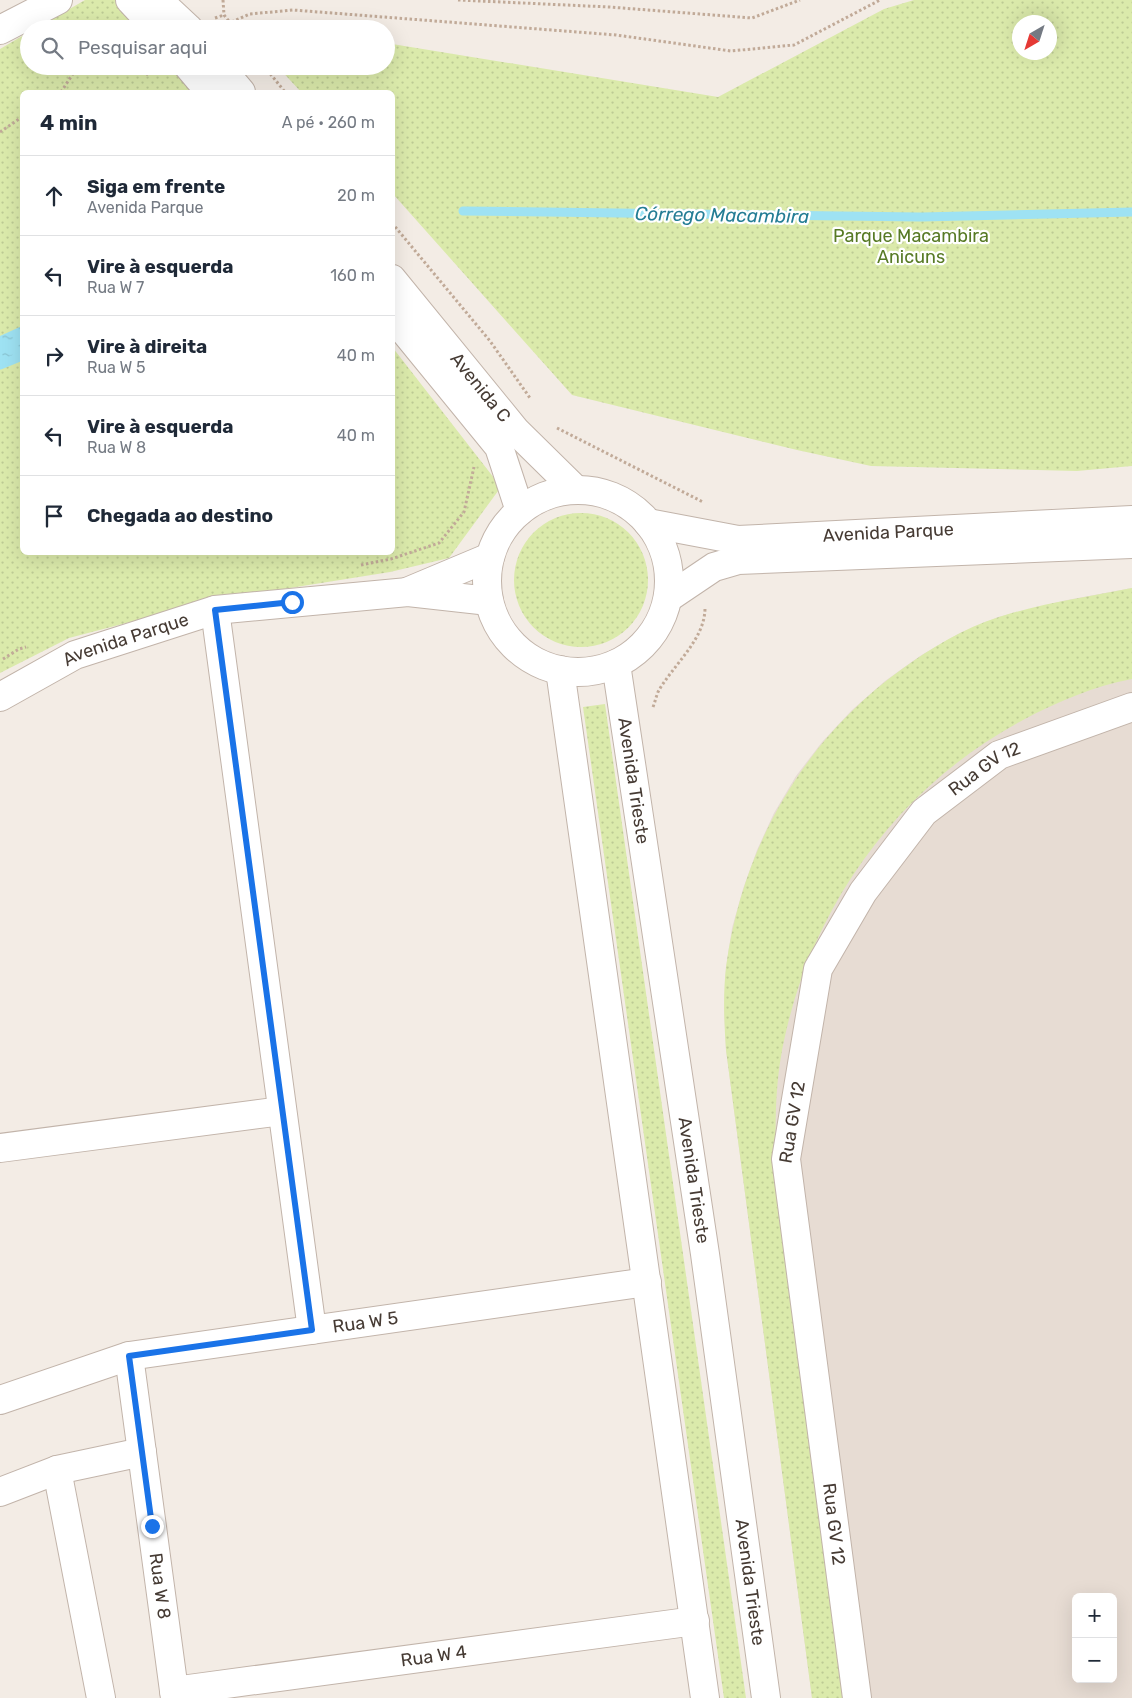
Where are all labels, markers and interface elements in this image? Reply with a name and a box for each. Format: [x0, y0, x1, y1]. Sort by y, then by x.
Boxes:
north arrow [1012, 15, 1057, 60]
search box [20, 20, 395, 75]
icon: search [38, 34, 66, 62]
text: Pesquisar aqui [78, 36, 207, 59]
text: 4 min [40, 110, 98, 135]
text: A pé · 260 m [282, 113, 375, 132]
text: Siga em frente [87, 175, 225, 198]
icon: ahead [40, 182, 68, 210]
text: 20 m [337, 186, 375, 205]
text: Avenida Parque [87, 198, 204, 217]
water label: Córrego Macambira [635, 202, 809, 228]
park label: Parque Macambira Anicuns [833, 225, 989, 268]
text: Vire à esquerda [87, 255, 234, 278]
icon: left [40, 262, 68, 290]
text: 160 m [330, 266, 375, 285]
text: Rua W 7 [87, 278, 144, 297]
text: Vire à direita [87, 335, 207, 358]
icon: right [40, 342, 68, 370]
text: 40 m [337, 346, 375, 365]
street label: Avenida C [446, 348, 515, 427]
text: Rua W 5 [87, 358, 146, 377]
text: Vire à esquerda [87, 415, 234, 438]
icon: left [40, 422, 68, 450]
text: 40 m [337, 426, 375, 445]
text: Rua W 8 [87, 438, 146, 457]
icon: arrive [40, 502, 68, 530]
text: Chegada ao destino [87, 504, 273, 527]
street label: Avenida Parque [822, 518, 954, 547]
route start [281, 591, 304, 614]
street label: Avenida Parque [59, 608, 191, 671]
street label: Avenida Trieste [613, 716, 654, 845]
street label: Rua GV 12 [944, 737, 1024, 801]
street label: Rua GV 12 [774, 1079, 810, 1165]
street label: Avenida Trieste [673, 1115, 714, 1245]
street label: Rua W 5 [331, 1307, 400, 1338]
street label: Rua GV 12 [818, 1482, 850, 1566]
route end [141, 1515, 164, 1538]
street label: Avenida Trieste [731, 1517, 770, 1647]
street label: Rua W 8 [145, 1551, 175, 1620]
map controls [1072, 1593, 1117, 1683]
button: + [1072, 1593, 1117, 1638]
button: − [1072, 1638, 1117, 1683]
street label: Rua W 4 [399, 1641, 468, 1671]

